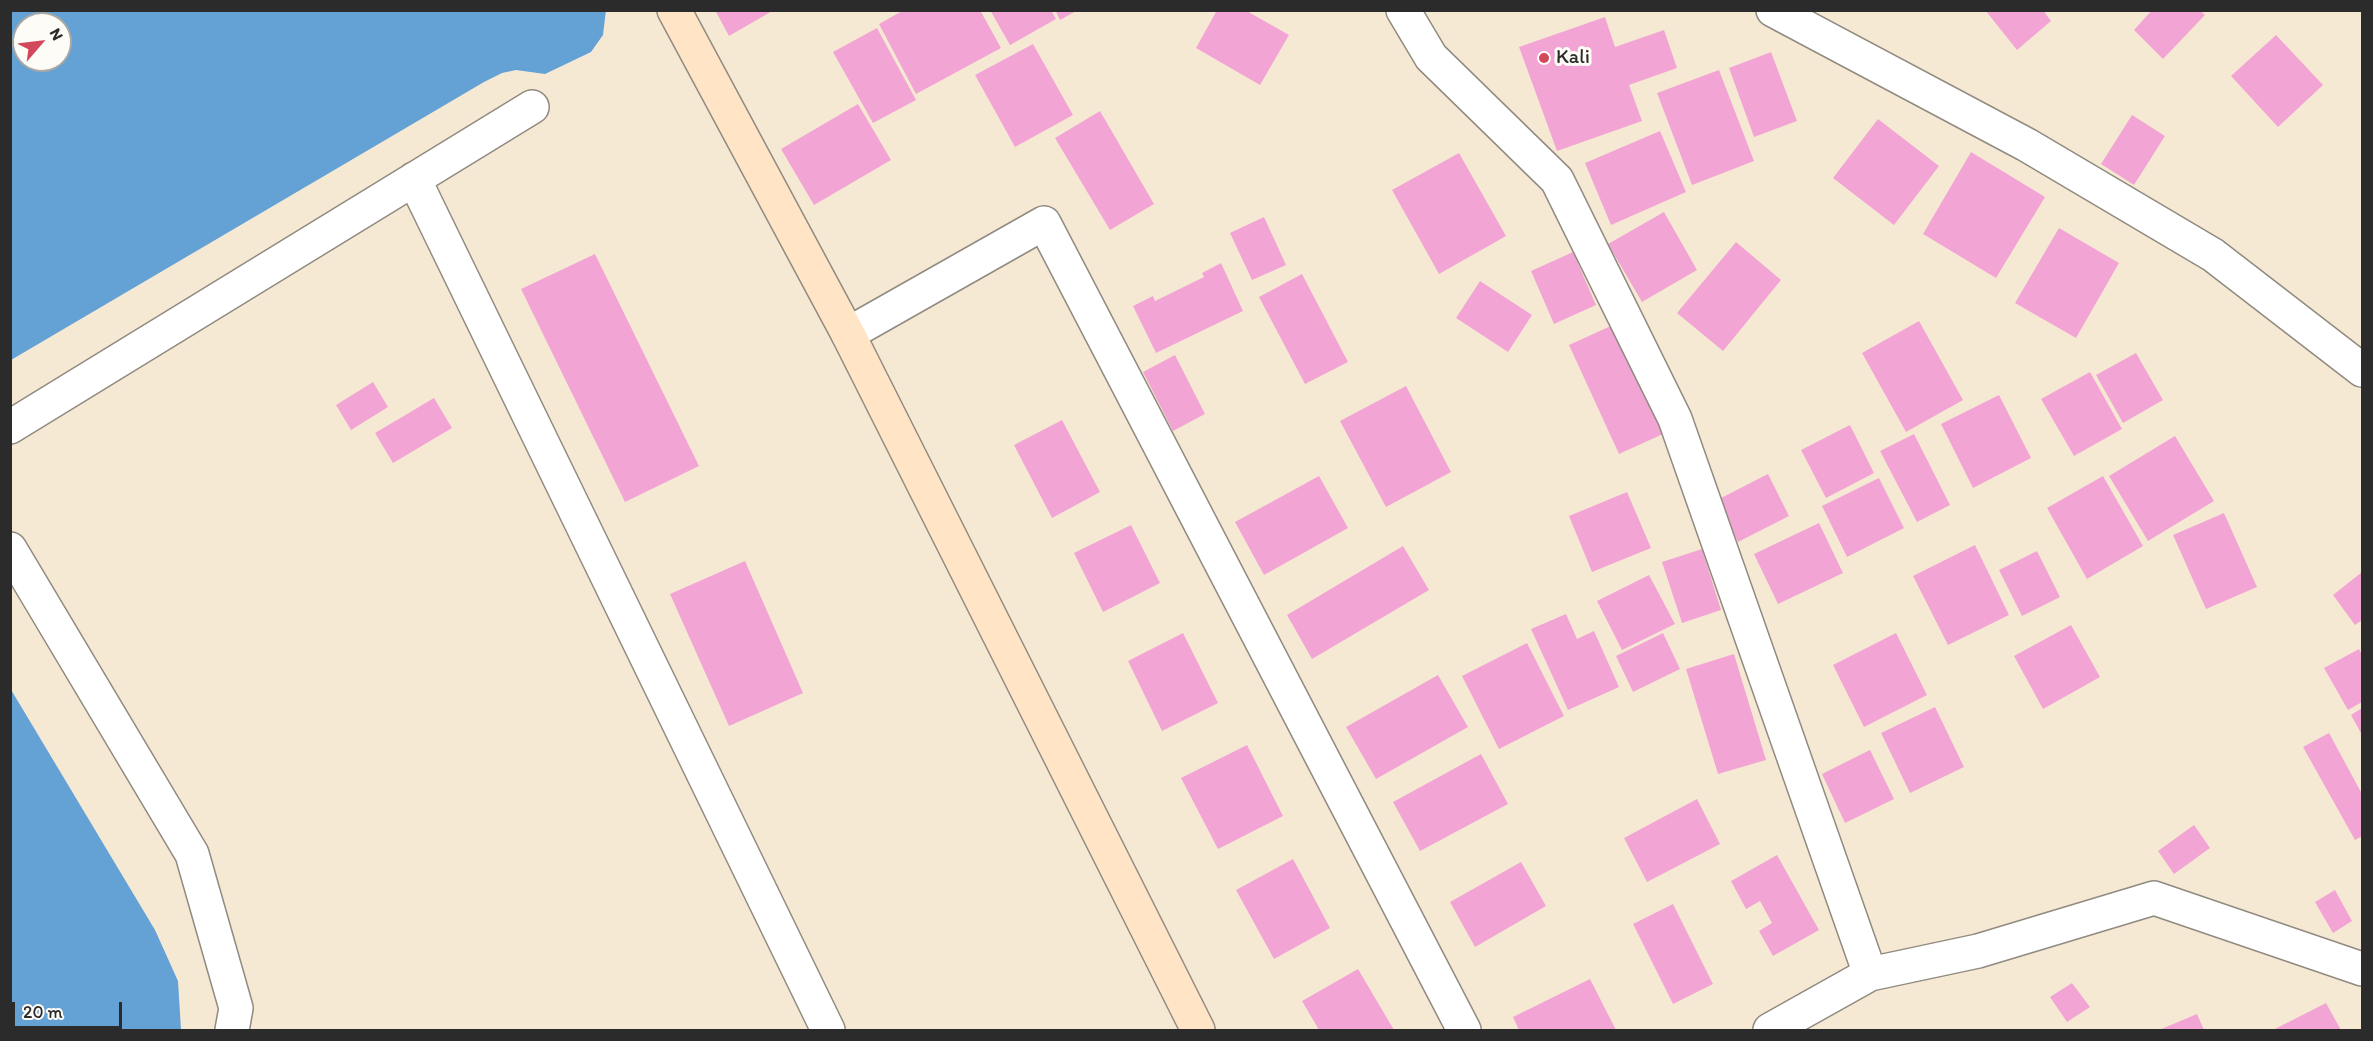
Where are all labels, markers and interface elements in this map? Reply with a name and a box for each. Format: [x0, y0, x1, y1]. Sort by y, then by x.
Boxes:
north arrow [12, 12, 72, 72]
text: N [46, 25, 67, 43]
place label: Kali [1556, 46, 1590, 70]
marker: Kali [1537, 51, 1551, 65]
scale bar [15, 990, 124, 1028]
text: 20 m [23, 1001, 63, 1023]

